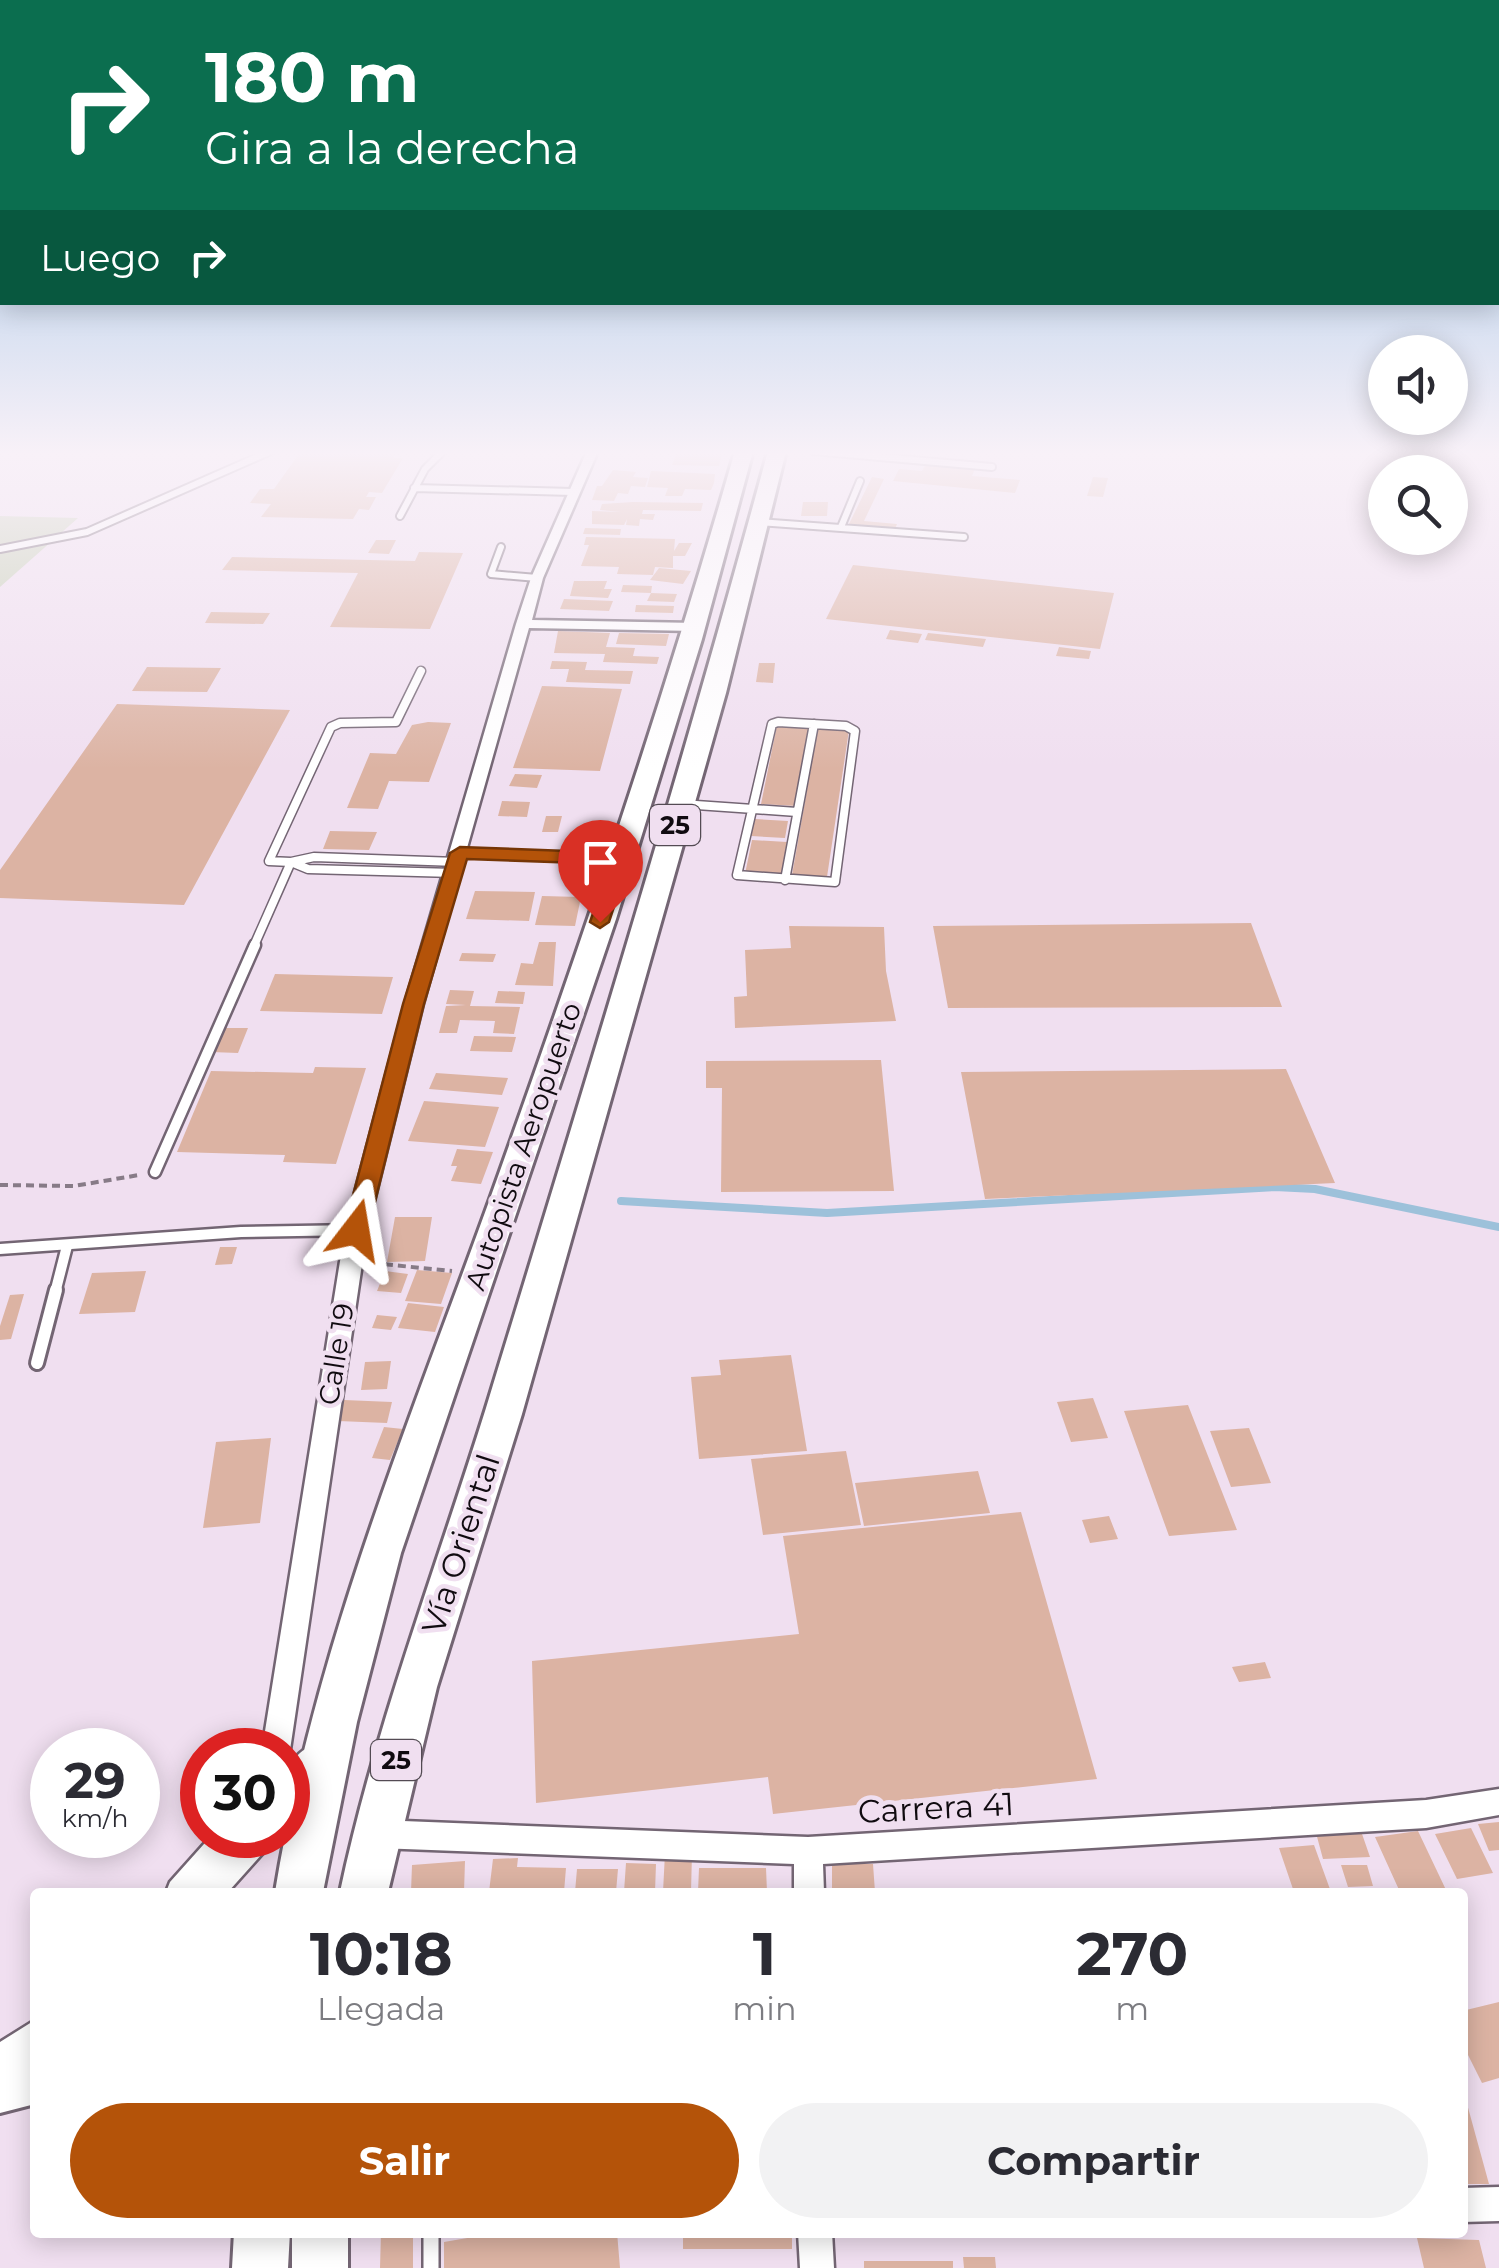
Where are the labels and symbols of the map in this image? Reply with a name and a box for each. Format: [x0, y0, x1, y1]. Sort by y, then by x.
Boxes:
road number: 25 [650, 805, 700, 845]
pin [558, 820, 643, 923]
street label: Autopista Aeropuerto [458, 998, 588, 1294]
position arrow [304, 1178, 408, 1282]
street label: Calle 19 [311, 1301, 361, 1407]
street label: Vía Oriental [413, 1449, 508, 1639]
speed limit sign: 30 [180, 1728, 310, 1858]
road number: 25 [371, 1740, 421, 1780]
street label: Carrera 41 [857, 1784, 1015, 1831]

